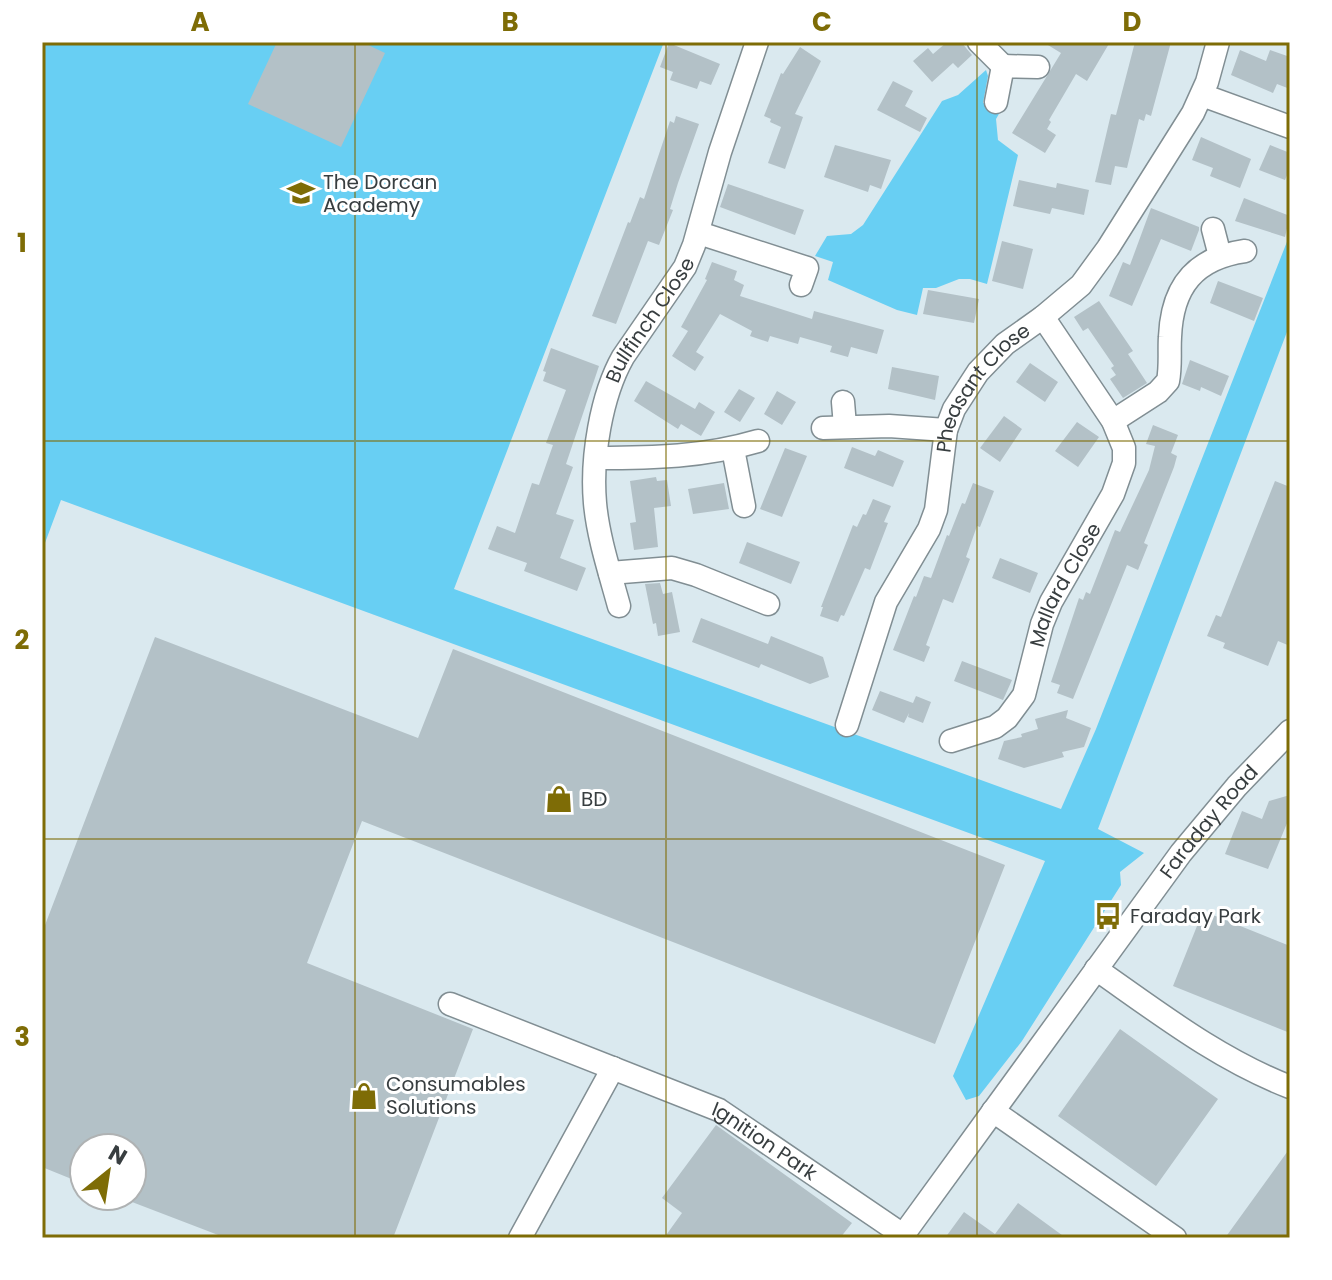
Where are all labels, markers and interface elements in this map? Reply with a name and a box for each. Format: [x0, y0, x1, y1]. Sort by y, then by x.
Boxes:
text: A [190, 4, 210, 40]
text: B [501, 4, 519, 40]
text: C [812, 4, 832, 40]
text: D [1123, 4, 1142, 40]
place label: The Dorcan Academy [323, 168, 437, 219]
school or university icon: The Dorcan Academy [286, 178, 316, 208]
text: 1 [17, 225, 27, 261]
street label: Bullfinch Close [599, 253, 701, 387]
street label: Pheasant Close [929, 316, 1036, 454]
street label: Mallard Close [1023, 517, 1108, 650]
text: 2 [15, 622, 30, 658]
street label: Faraday Road [1153, 758, 1264, 884]
shop icon: BD [544, 784, 574, 814]
place label: BD [581, 785, 607, 813]
bus stop icon: Faraday Park [1093, 901, 1123, 931]
place label: Faraday Park [1130, 902, 1262, 930]
text: 3 [14, 1019, 30, 1055]
place label: Consumables Solutions [386, 1070, 526, 1121]
shop icon: Consumables Solutions [349, 1081, 379, 1111]
street label: Ignition Park [708, 1095, 823, 1187]
north arrow [68, 1132, 148, 1212]
text: N [103, 1138, 133, 1173]

